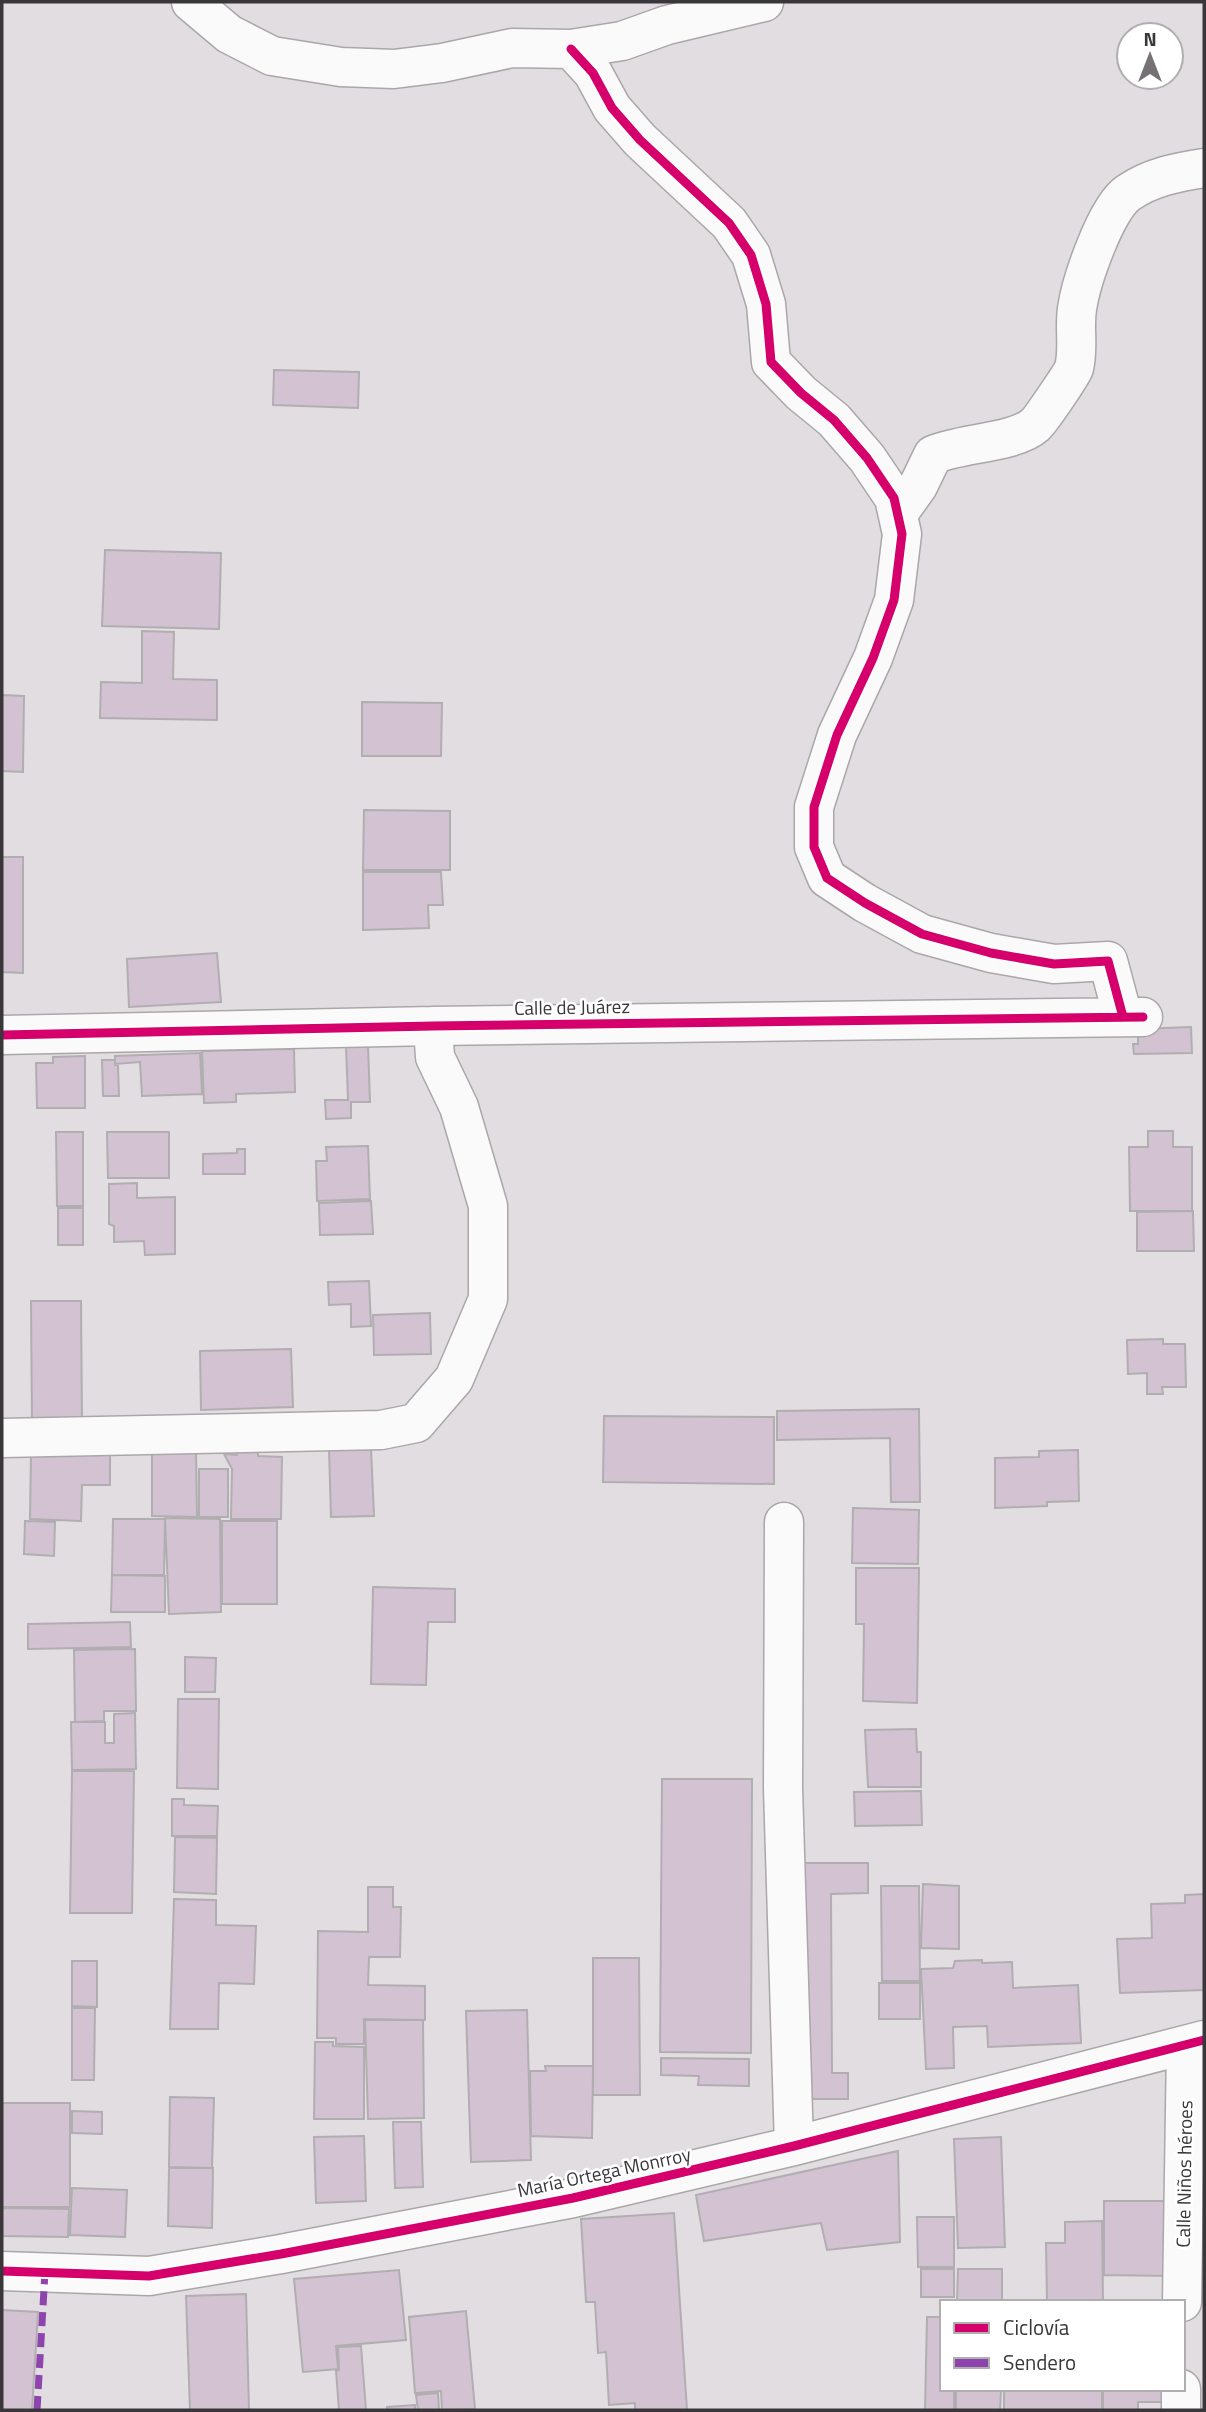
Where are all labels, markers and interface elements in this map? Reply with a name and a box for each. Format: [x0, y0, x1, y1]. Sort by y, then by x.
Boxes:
north arrow [1115, 21, 1185, 91]
text: N [1143, 24, 1157, 53]
street label: Calle de Juárez [514, 991, 630, 1022]
street label: Calle Niños héroes [1168, 2100, 1199, 2248]
street label: María Ortega Monrroy [514, 2139, 693, 2204]
legend [940, 2300, 1185, 2391]
text: Ciclovía [1003, 2311, 1070, 2343]
text: Sendero [1003, 2346, 1076, 2378]

